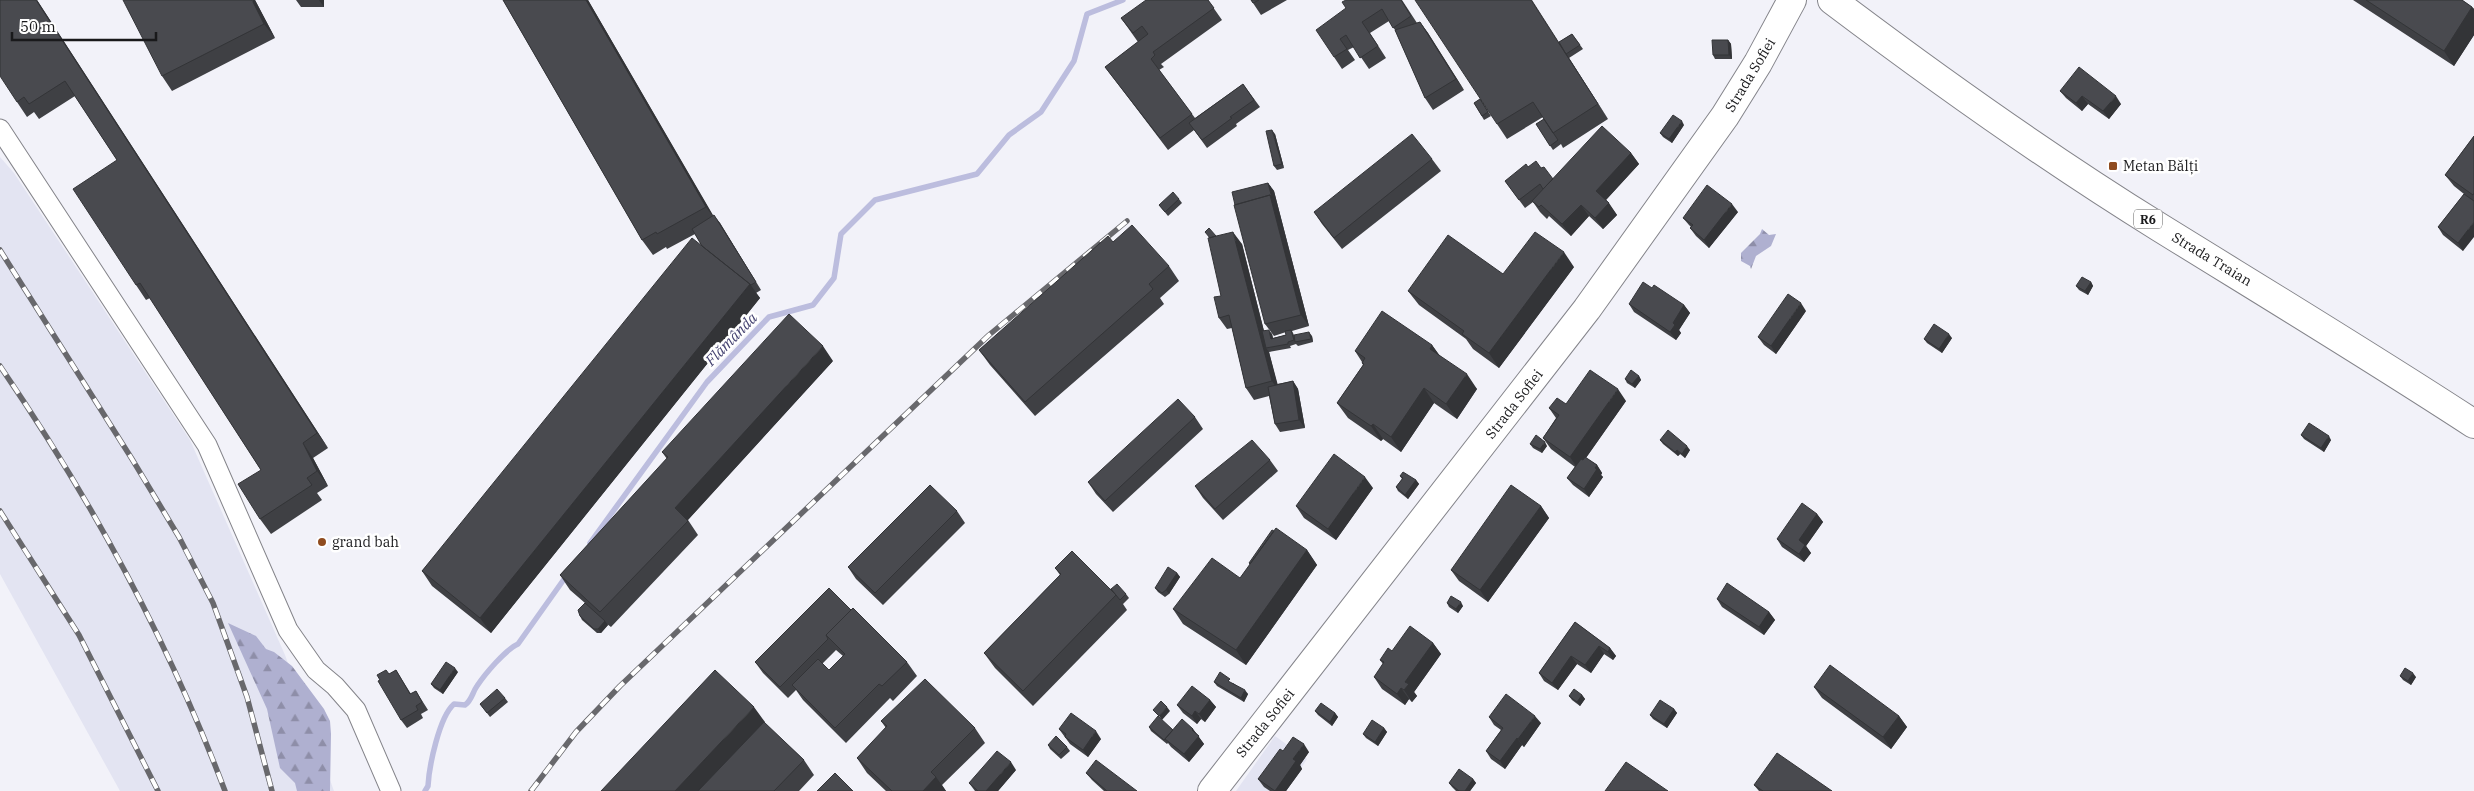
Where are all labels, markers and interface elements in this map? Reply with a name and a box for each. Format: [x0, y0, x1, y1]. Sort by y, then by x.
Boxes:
scale bar [12, 10, 156, 42]
text: 50 m [20, 17, 56, 36]
street label: Strada Sofiei [1721, 35, 1779, 115]
place label: Metan Bălți [2123, 157, 2198, 175]
marker: Metan Bălți [2107, 160, 2119, 172]
road number: R6 [2134, 210, 2162, 228]
street label: Strada Trаian [2169, 228, 2255, 290]
water label: Flămânda [700, 308, 762, 370]
street label: Strada Sofiei [1481, 366, 1547, 442]
place label: grand bah [332, 533, 399, 551]
marker: grand bah [316, 536, 328, 548]
street label: Strada Sofiei [1232, 685, 1298, 761]

